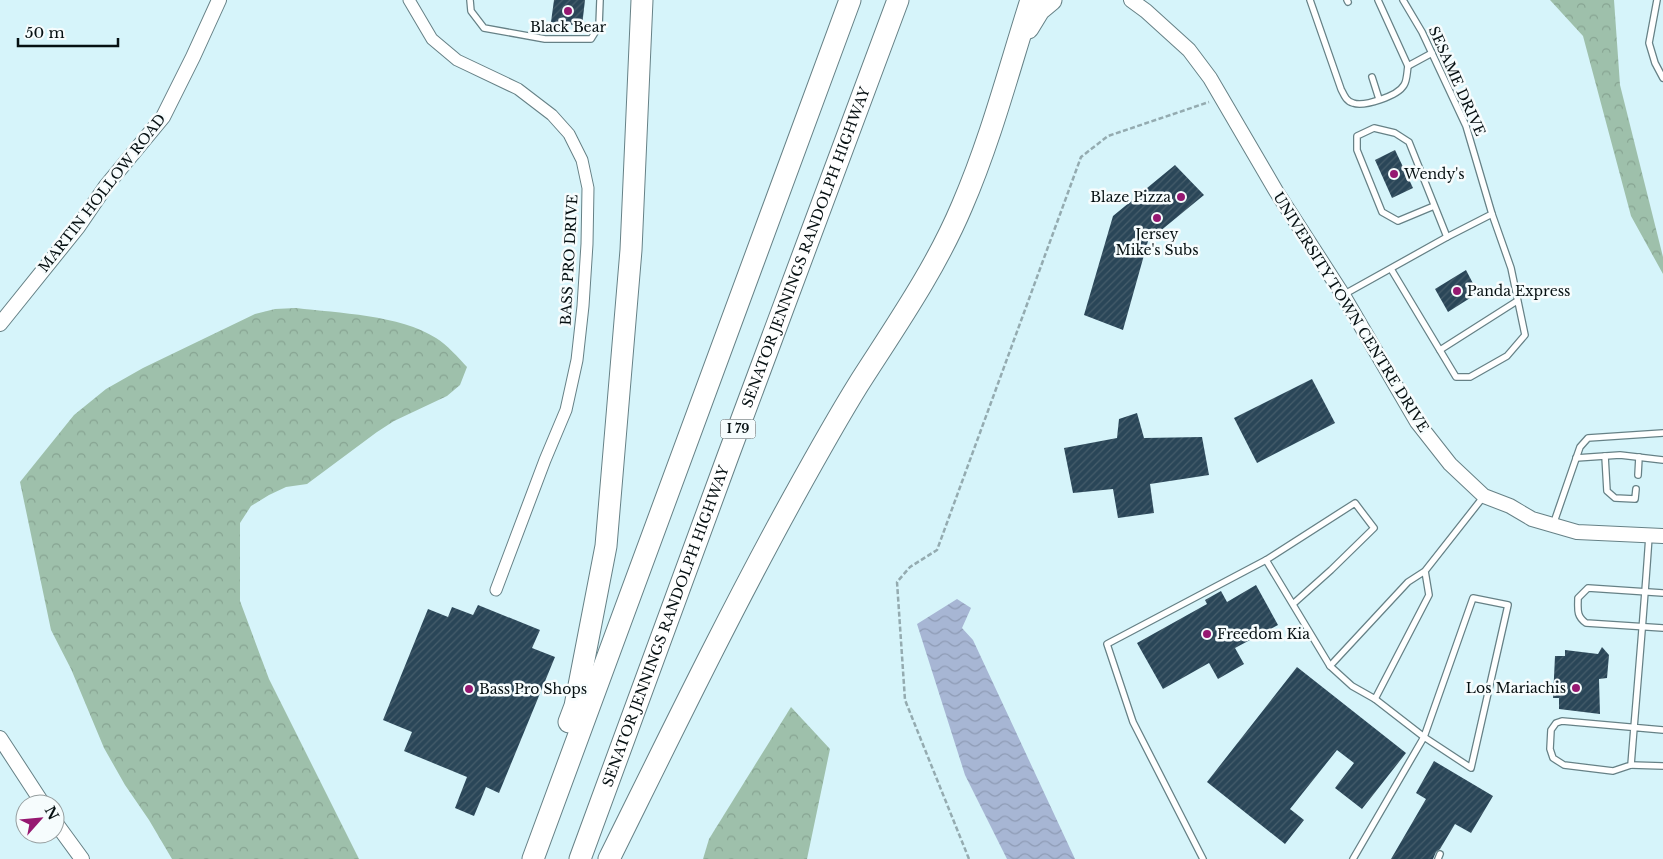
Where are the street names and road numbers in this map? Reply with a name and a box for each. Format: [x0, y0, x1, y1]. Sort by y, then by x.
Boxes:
street label: SESAME DRIVE [1425, 23, 1489, 139]
street label: SENATOR JENNINGS RANDOLPH HIGHWAY [738, 84, 874, 410]
street label: MARTIN HOLLOW ROAD [35, 110, 169, 276]
street label: UNIVERSITY TOWN CENTRE DRIVE [1269, 189, 1433, 435]
street label: BASS PRO DRIVE [557, 194, 581, 326]
road number: I 79 [720, 419, 756, 438]
street label: SENATOR JENNINGS RANDOLPH HIGHWAY [598, 462, 733, 789]

